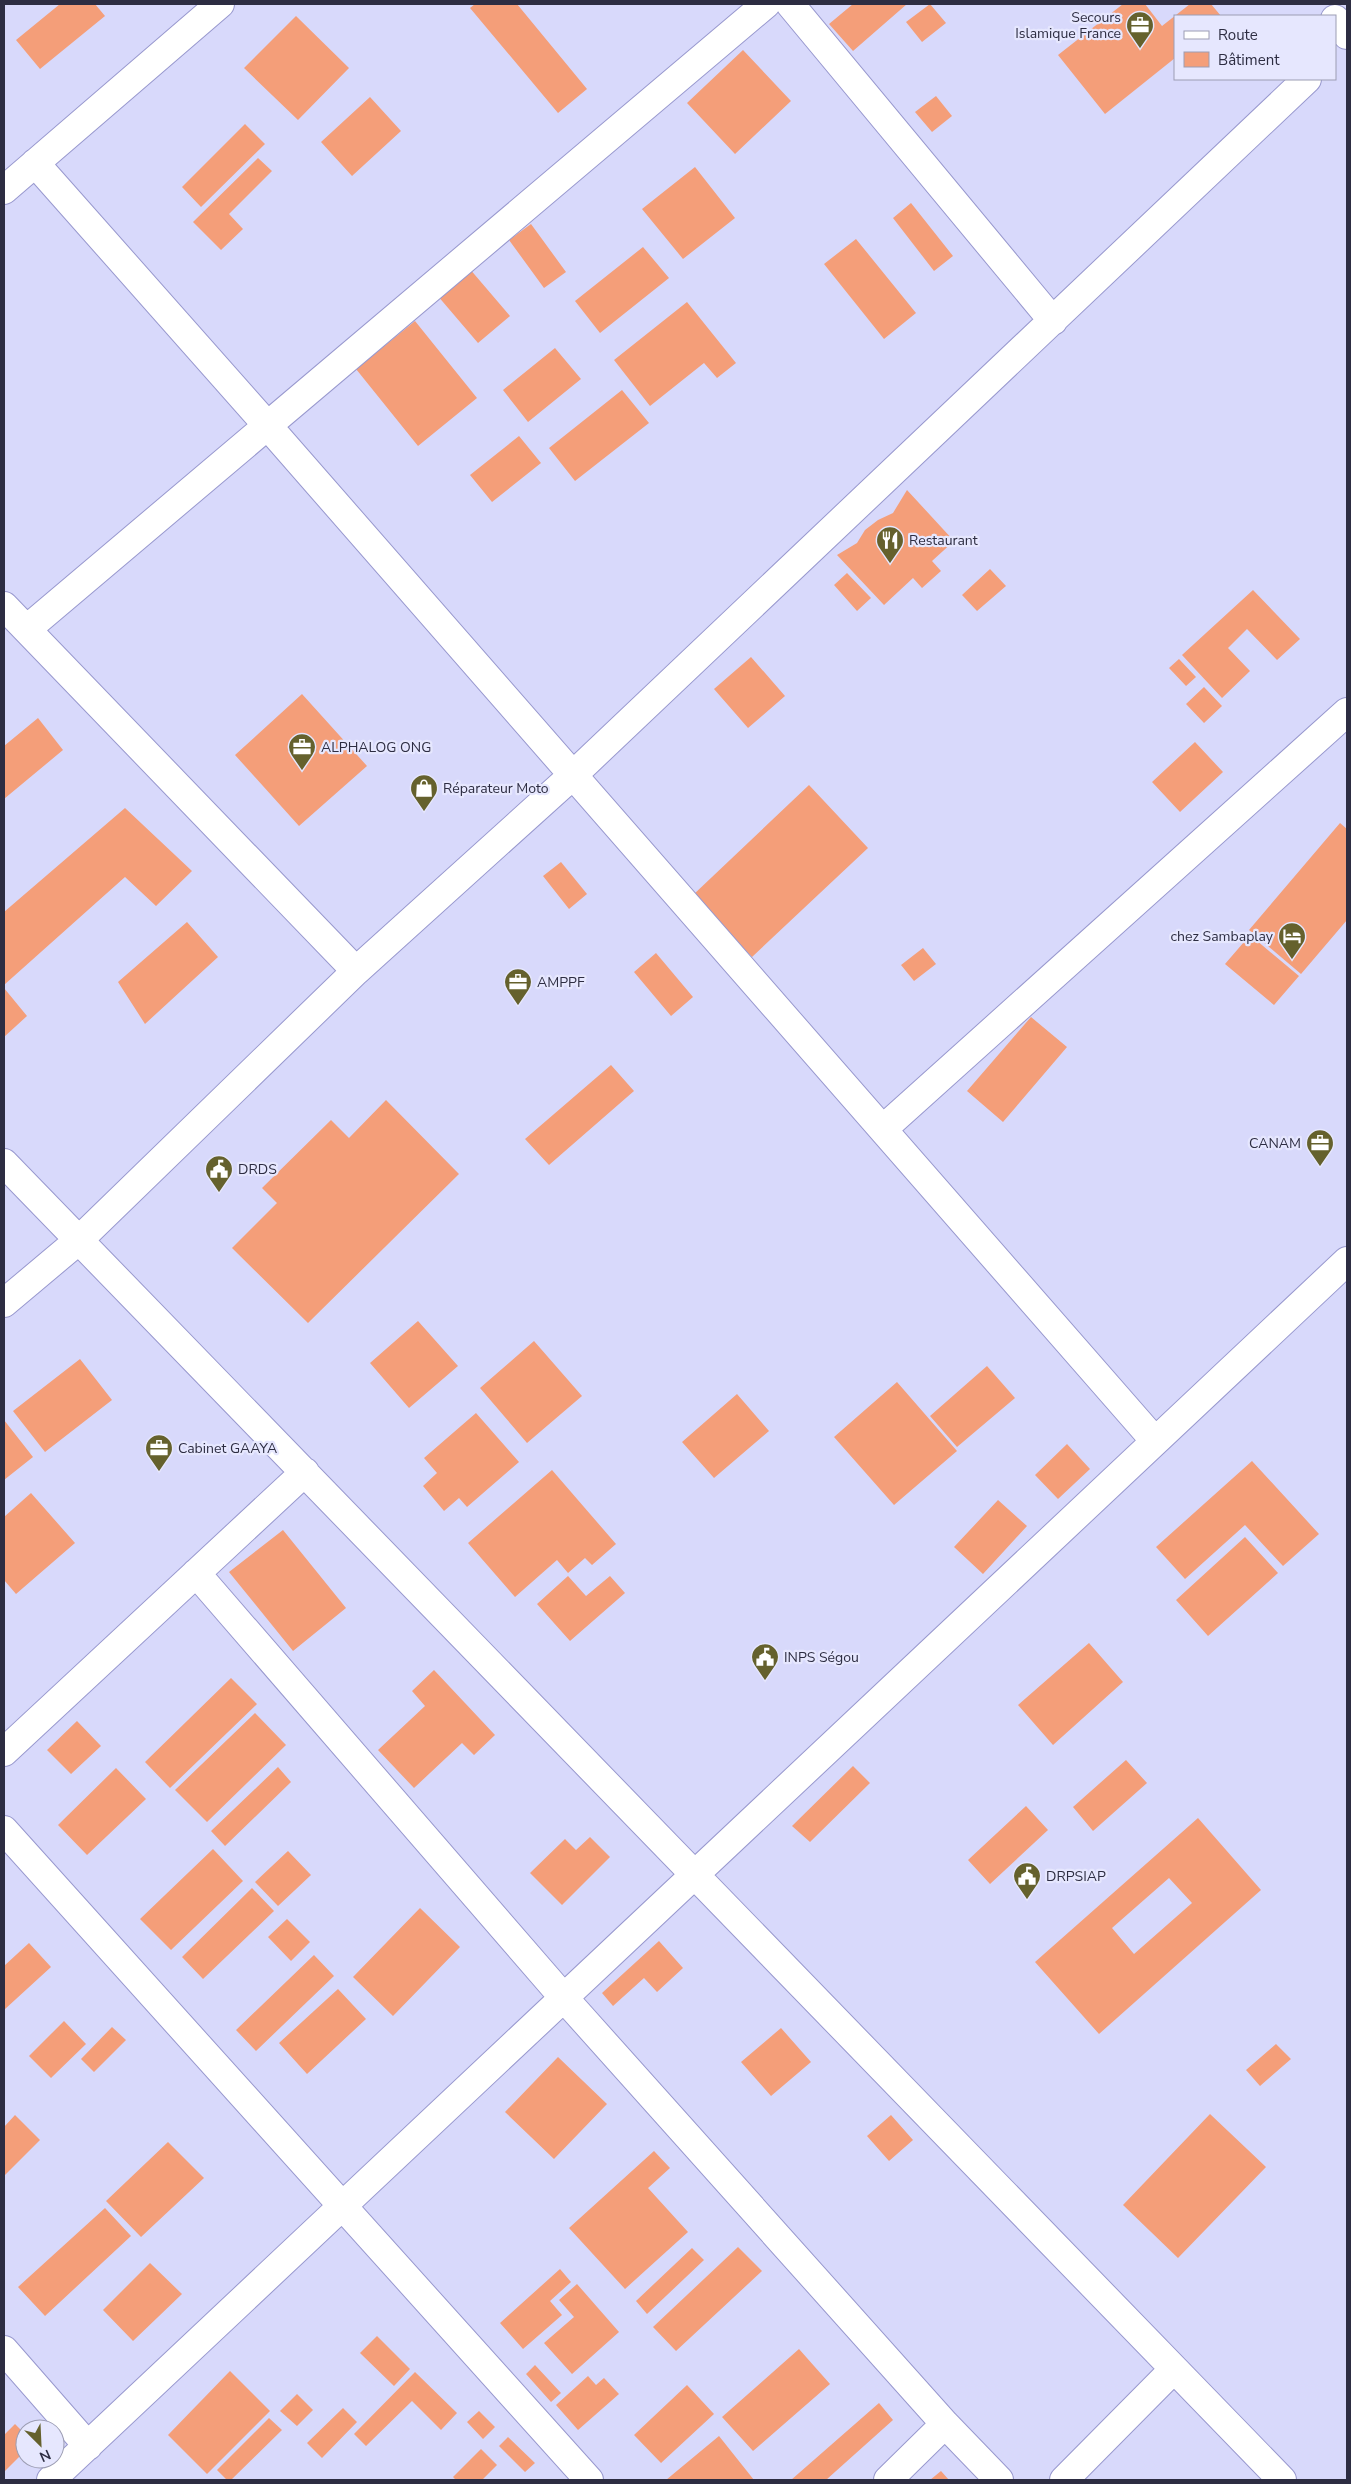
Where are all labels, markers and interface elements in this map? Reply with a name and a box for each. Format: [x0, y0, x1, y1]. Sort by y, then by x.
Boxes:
place label: Secours Islamique France [1015, 8, 1121, 43]
office icon: Secours Islamique France [1125, 10, 1155, 49]
legend [1174, 15, 1336, 80]
text: Route [1218, 25, 1258, 45]
text: Bâtiment [1218, 50, 1280, 70]
restaurant icon: Restaurant [875, 525, 905, 564]
place label: Restaurant [909, 531, 978, 550]
office icon: ALPHALOG ONG [287, 732, 317, 771]
place label: ALPHALOG ONG [321, 738, 431, 757]
shop icon: Réparateur Moto [409, 773, 439, 812]
place label: Réparateur Moto [443, 779, 549, 798]
hotel icon: chez Sambaplay [1277, 921, 1307, 960]
place label: chez Sambaplay [1171, 927, 1274, 946]
office icon: AMPPF [503, 967, 533, 1006]
place label: AMPPF [537, 973, 585, 992]
office icon: CANAM [1305, 1128, 1335, 1167]
place label: CANAM [1249, 1134, 1301, 1153]
public building icon: DRDS [204, 1154, 234, 1193]
place label: DRDS [238, 1160, 277, 1179]
office icon: Cabinet GAAYA [144, 1433, 174, 1472]
place label: Cabinet GAAYA [178, 1439, 277, 1458]
public building icon: INPS Ségou [750, 1642, 780, 1681]
place label: INPS Ségou [784, 1648, 859, 1667]
public building icon: DRPSIAP [1012, 1861, 1042, 1900]
place label: DRPSIAP [1046, 1867, 1106, 1886]
north arrow [15, 2419, 65, 2469]
text: N [36, 2445, 54, 2466]

